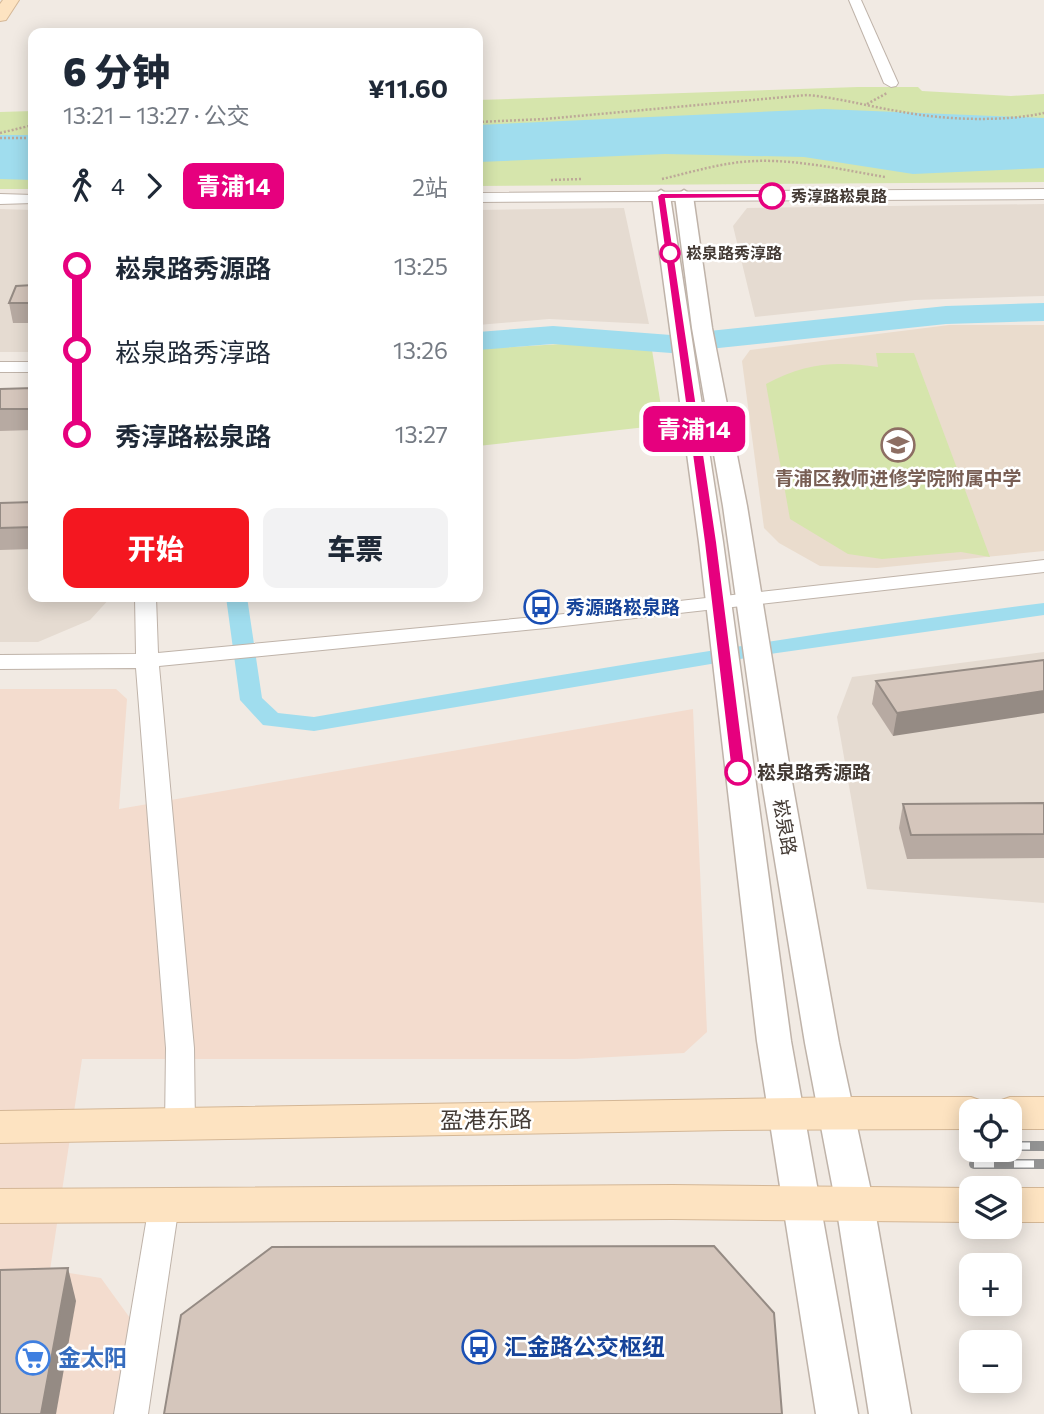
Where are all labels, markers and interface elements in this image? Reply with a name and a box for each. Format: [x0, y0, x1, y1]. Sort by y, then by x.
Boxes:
text: 6 分钟 [63, 47, 170, 94]
text: ¥11.60 [368, 72, 448, 103]
text: 13:21 – 13:27 · 公交 [63, 101, 250, 129]
icon: walk [63, 167, 101, 205]
icon: forward [135, 167, 173, 205]
text: 青浦14 [197, 171, 270, 200]
text: 4 [111, 172, 125, 200]
text: 2站 [412, 173, 448, 201]
marker: 秀淳路崧泉路 [759, 183, 785, 209]
place label: 秀淳路崧泉路 [791, 186, 887, 205]
marker: 崧泉路秀淳路 [660, 243, 680, 263]
place label: 崧泉路秀淳路 [686, 243, 782, 262]
text: 崧泉路秀源路 [115, 252, 271, 283]
text: 13:25 [394, 252, 448, 280]
text: 崧泉路秀淳路 [115, 336, 271, 367]
text: 13:26 [393, 336, 448, 364]
line badge: 青浦14 [645, 406, 743, 452]
text: 青浦14 [657, 414, 731, 443]
text: 秀淳路崧泉路 [115, 420, 271, 451]
text: 13:27 [395, 420, 448, 448]
school or university icon: 青浦区教师进修学院附属中学 [879, 426, 917, 464]
place label: 青浦区教师进修学院附属中学 [774, 466, 1022, 489]
button: 开始 [63, 508, 249, 588]
button: 车票 [263, 508, 448, 588]
bus stop icon: 秀源路崧泉路 [522, 588, 560, 626]
place label: 秀源路崧泉路 [566, 595, 680, 618]
marker: 崧泉路秀源路 [725, 759, 751, 785]
place label: 崧泉路秀源路 [757, 760, 871, 783]
street label: 崧泉路 [769, 797, 802, 857]
map controls [959, 1099, 1022, 1393]
button: locate [959, 1099, 1022, 1162]
street label: 盈港东路 [440, 1104, 532, 1134]
button: layers [959, 1176, 1022, 1239]
button: + [959, 1253, 1022, 1316]
bus stop icon: 汇金路公交枢纽 [460, 1328, 498, 1366]
button: − [959, 1330, 1022, 1393]
place label: 汇金路公交枢纽 [504, 1332, 665, 1360]
supermarket icon: 金太阳 [14, 1339, 52, 1377]
place label: 金太阳 [58, 1343, 127, 1371]

